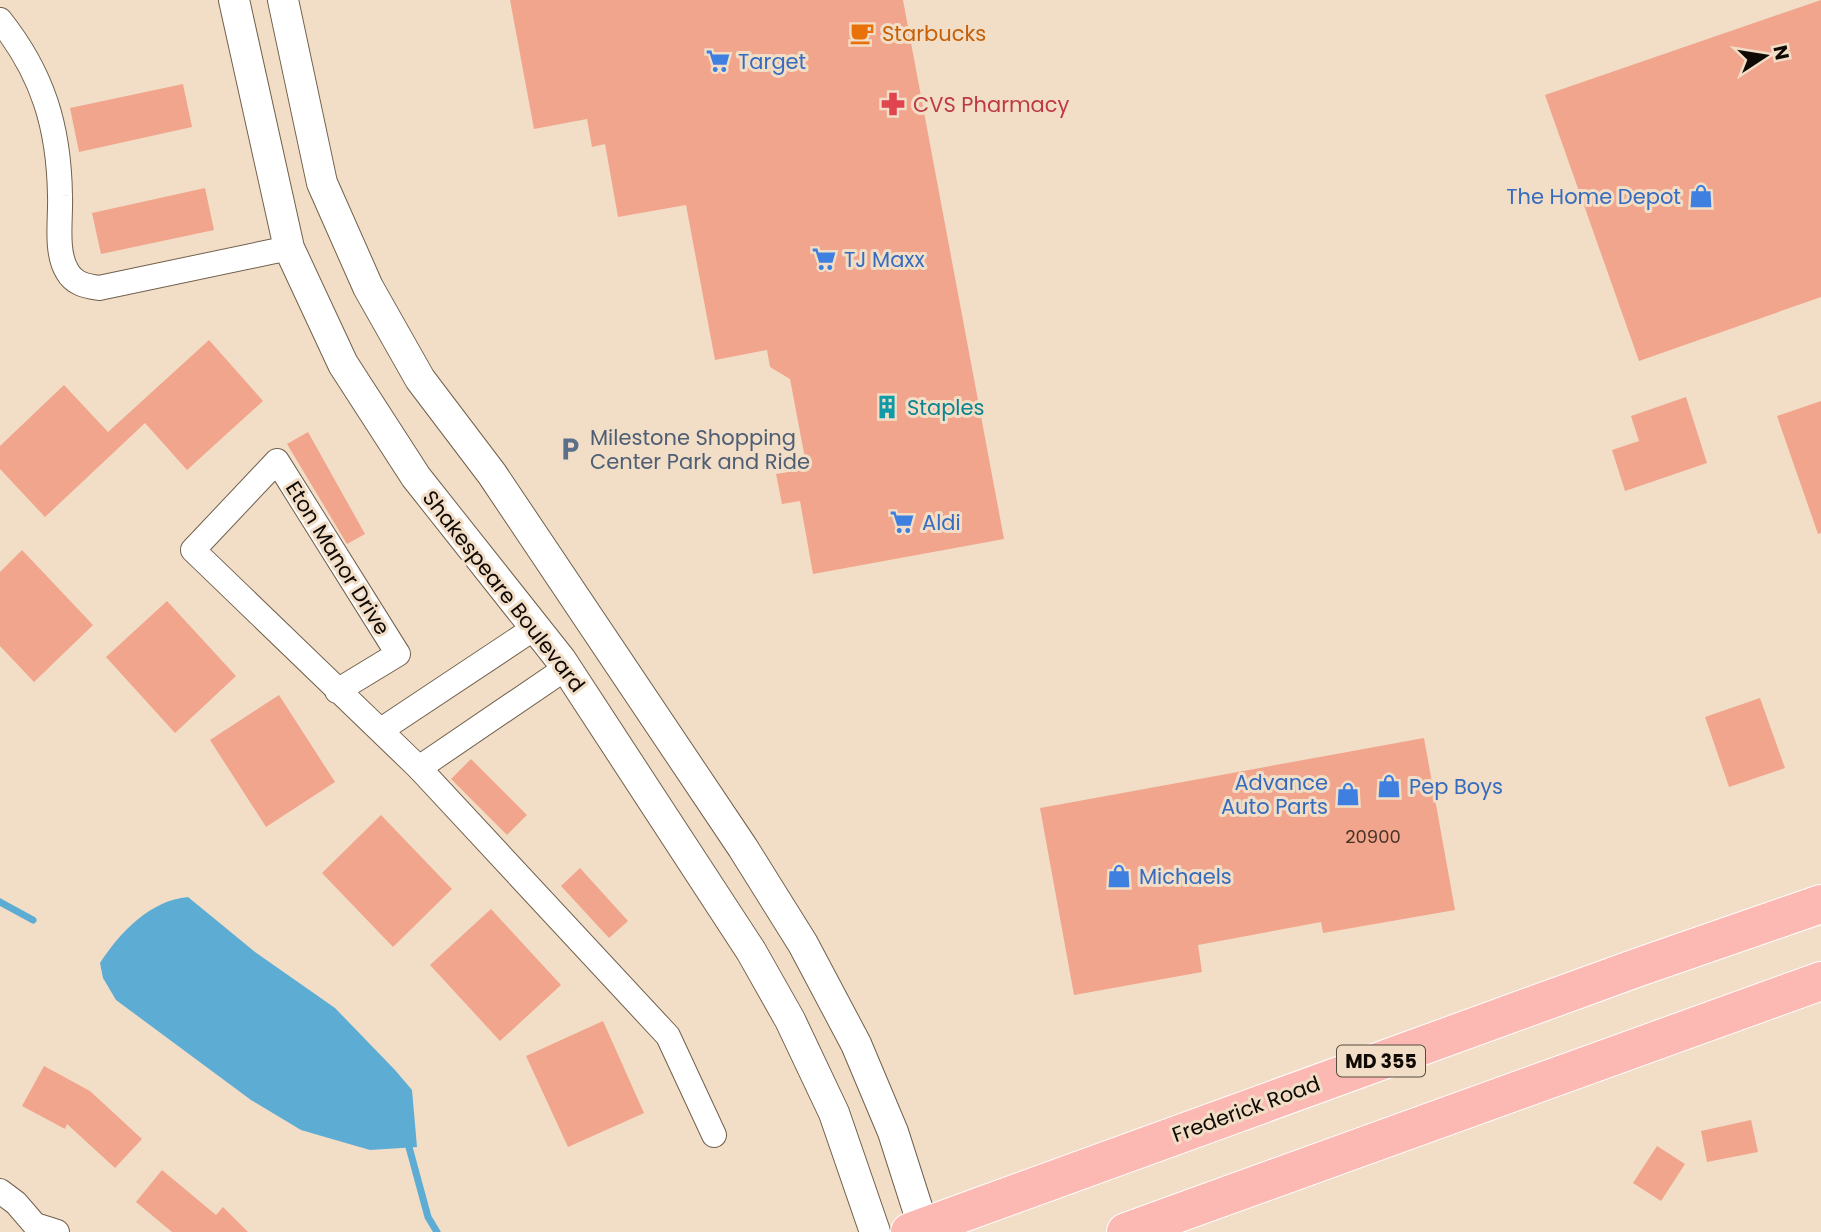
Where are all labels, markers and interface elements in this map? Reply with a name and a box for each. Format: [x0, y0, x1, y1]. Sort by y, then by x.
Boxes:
cafe icon: Starbucks [848, 19, 876, 47]
place label: Starbucks [882, 19, 986, 48]
north arrow [1730, 21, 1800, 91]
text: N [1766, 43, 1796, 62]
supermarket icon: Target [704, 47, 732, 75]
place label: Target [738, 47, 806, 76]
pharmacy icon: CVS Pharmacy [879, 90, 907, 118]
place label: CVS Pharmacy [913, 90, 1070, 119]
place label: The Home Depot [1506, 182, 1681, 211]
shop icon: The Home Depot [1687, 182, 1715, 210]
supermarket icon: TJ Maxx [810, 245, 838, 273]
place label: TJ Maxx [844, 245, 925, 274]
building icon: Staples [873, 393, 901, 421]
place label: Staples [907, 393, 985, 422]
place label: Milestone Shopping Center Park and Ride [590, 423, 810, 476]
parking icon: Milestone Shopping Center Park and Ride [556, 435, 584, 463]
street label: Eton Manor Drive [279, 476, 397, 640]
street label: Shakespeare Boulevard [416, 484, 592, 698]
supermarket icon: Aldi [888, 508, 916, 536]
place label: Aldi [922, 508, 961, 537]
place label: Advance Auto Parts [1221, 768, 1328, 821]
shop icon: Pep Boys [1375, 772, 1403, 800]
place label: Pep Boys [1409, 772, 1503, 801]
shop icon: Advance Auto Parts [1334, 780, 1362, 808]
house number: 20900 [1345, 824, 1401, 849]
shop icon: Michaels [1105, 862, 1133, 890]
place label: Michaels [1139, 862, 1232, 891]
road number: MD 355 [1337, 1046, 1425, 1077]
street label: Frederick Road [1168, 1069, 1324, 1149]

